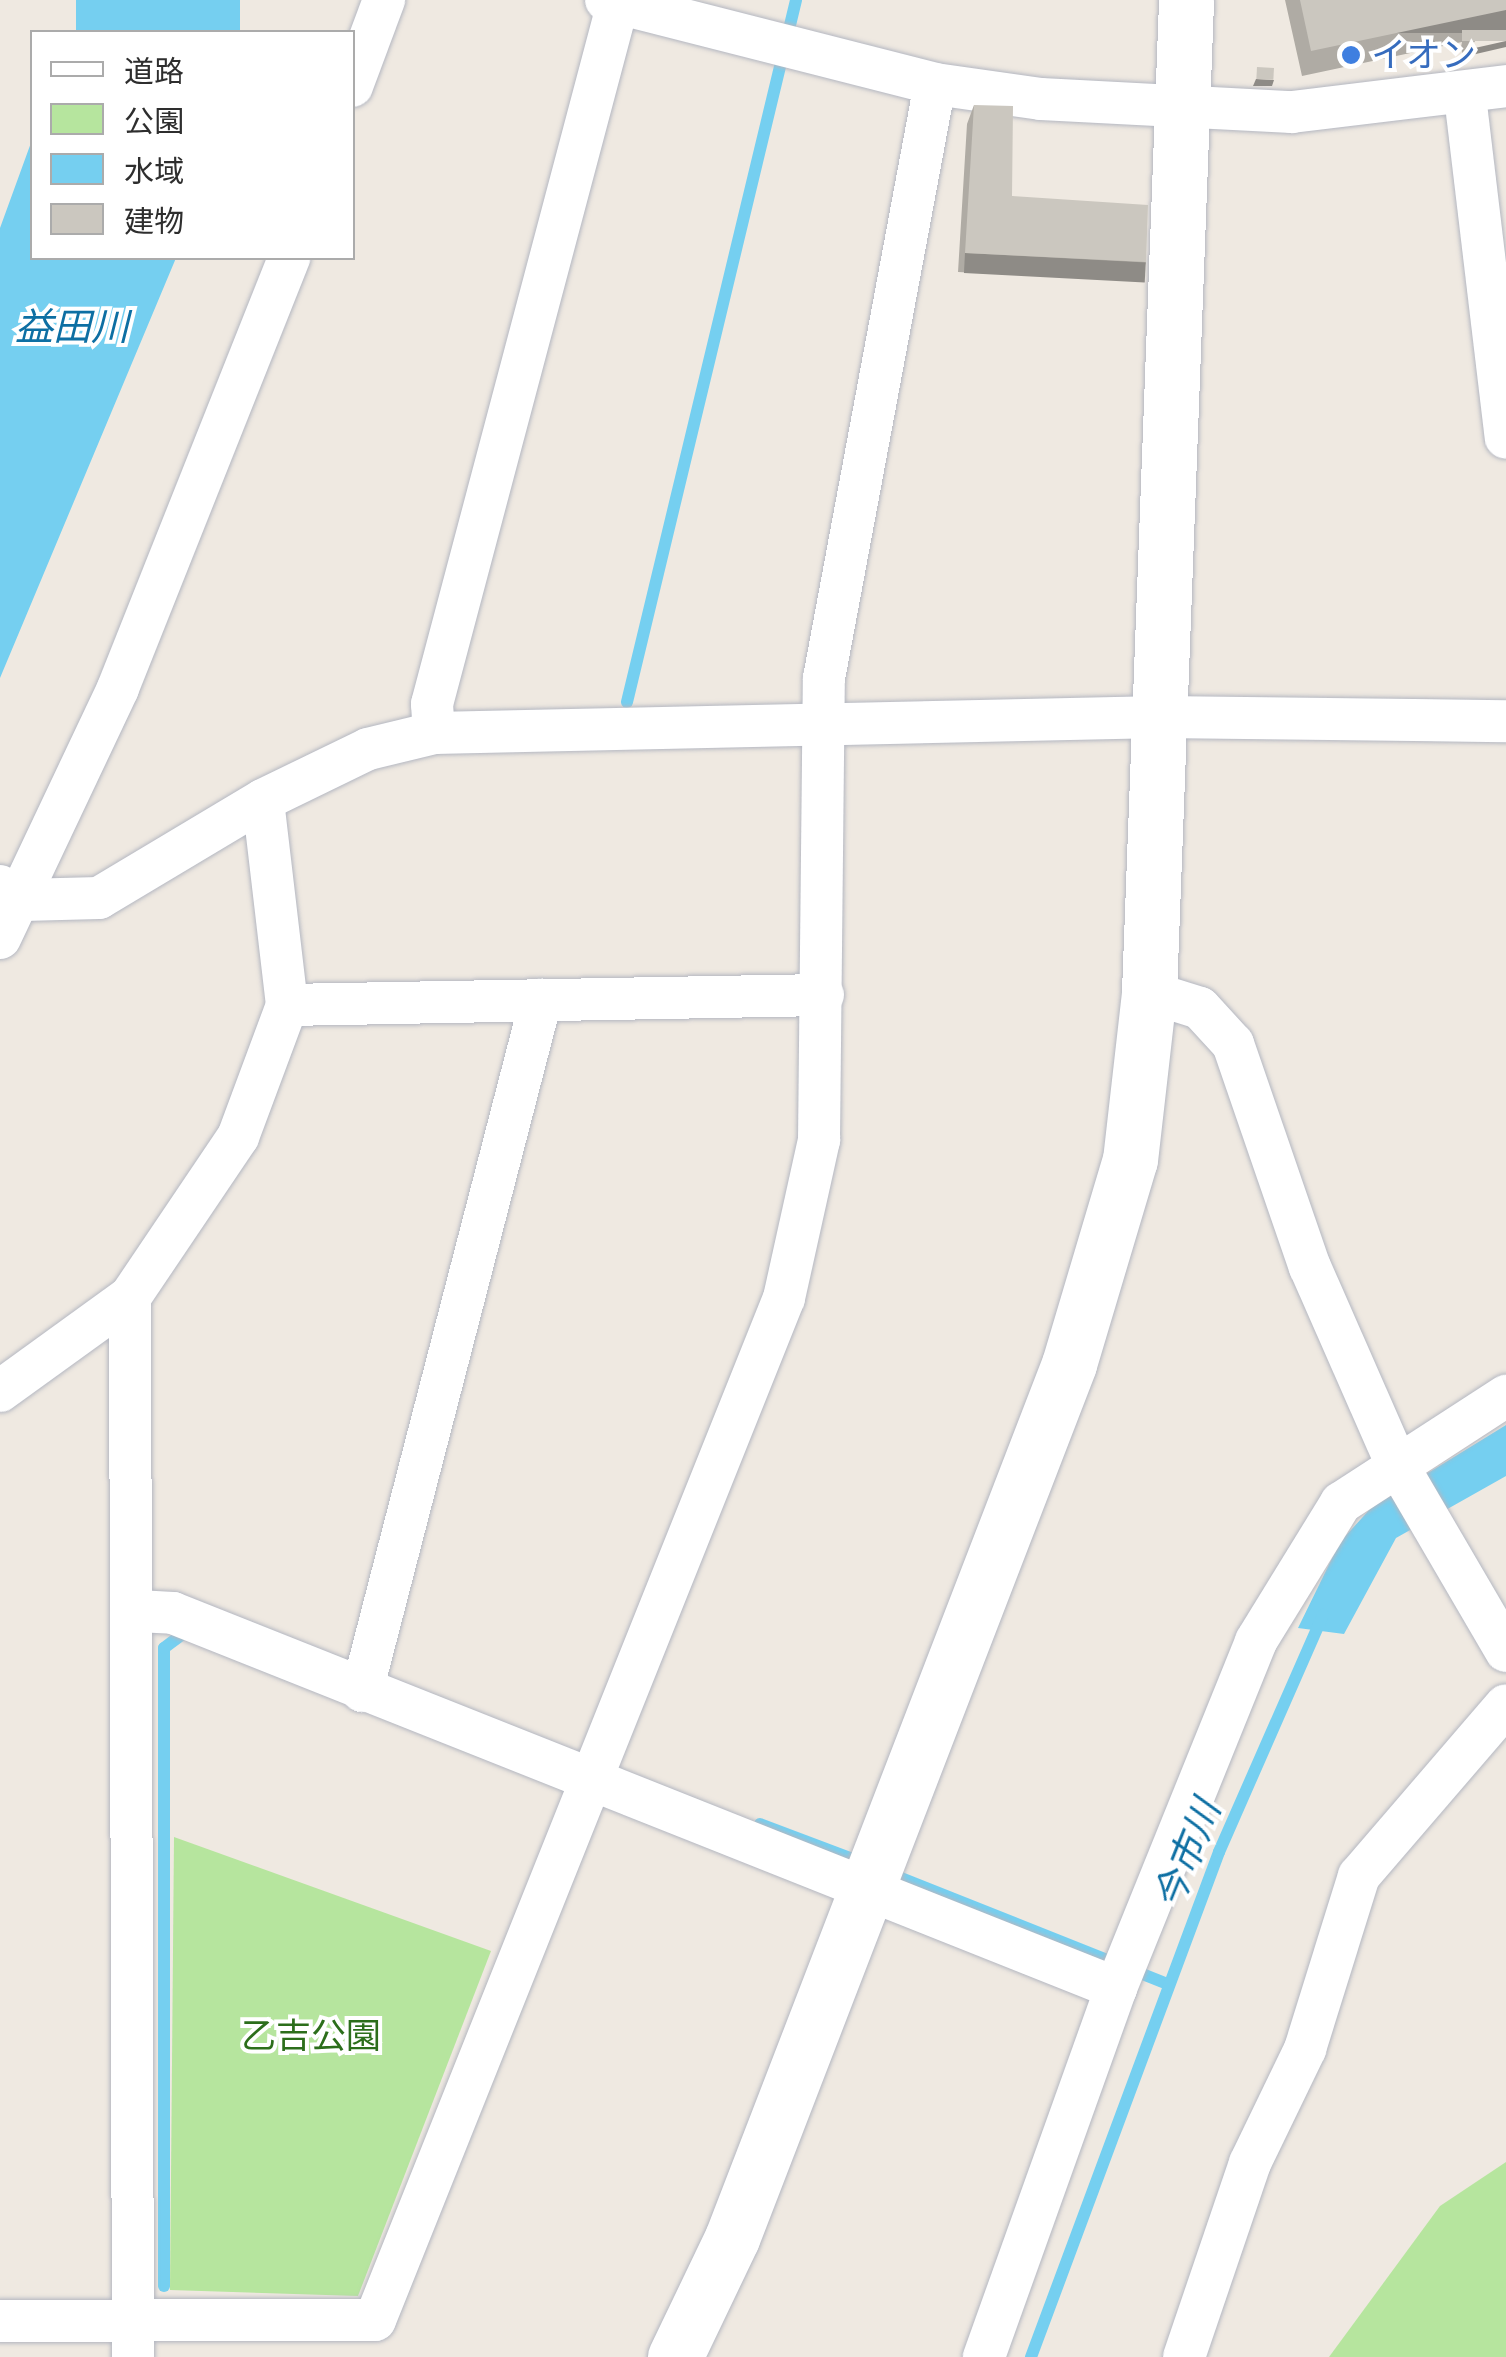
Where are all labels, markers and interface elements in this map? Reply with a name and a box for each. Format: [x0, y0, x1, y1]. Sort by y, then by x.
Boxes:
legend [30, 30, 355, 260]
place label: イオン [1371, 34, 1476, 76]
marker: イオン [1340, 44, 1362, 66]
text: 道路 [124, 52, 184, 91]
text: 公園 [124, 102, 184, 141]
text: 水域 [124, 152, 184, 191]
text: 建物 [124, 202, 184, 241]
water label: 益田川 [15, 305, 129, 351]
water label: 今市川 [1146, 1794, 1230, 1916]
park label: 乙吉公園 [241, 2015, 381, 2057]

